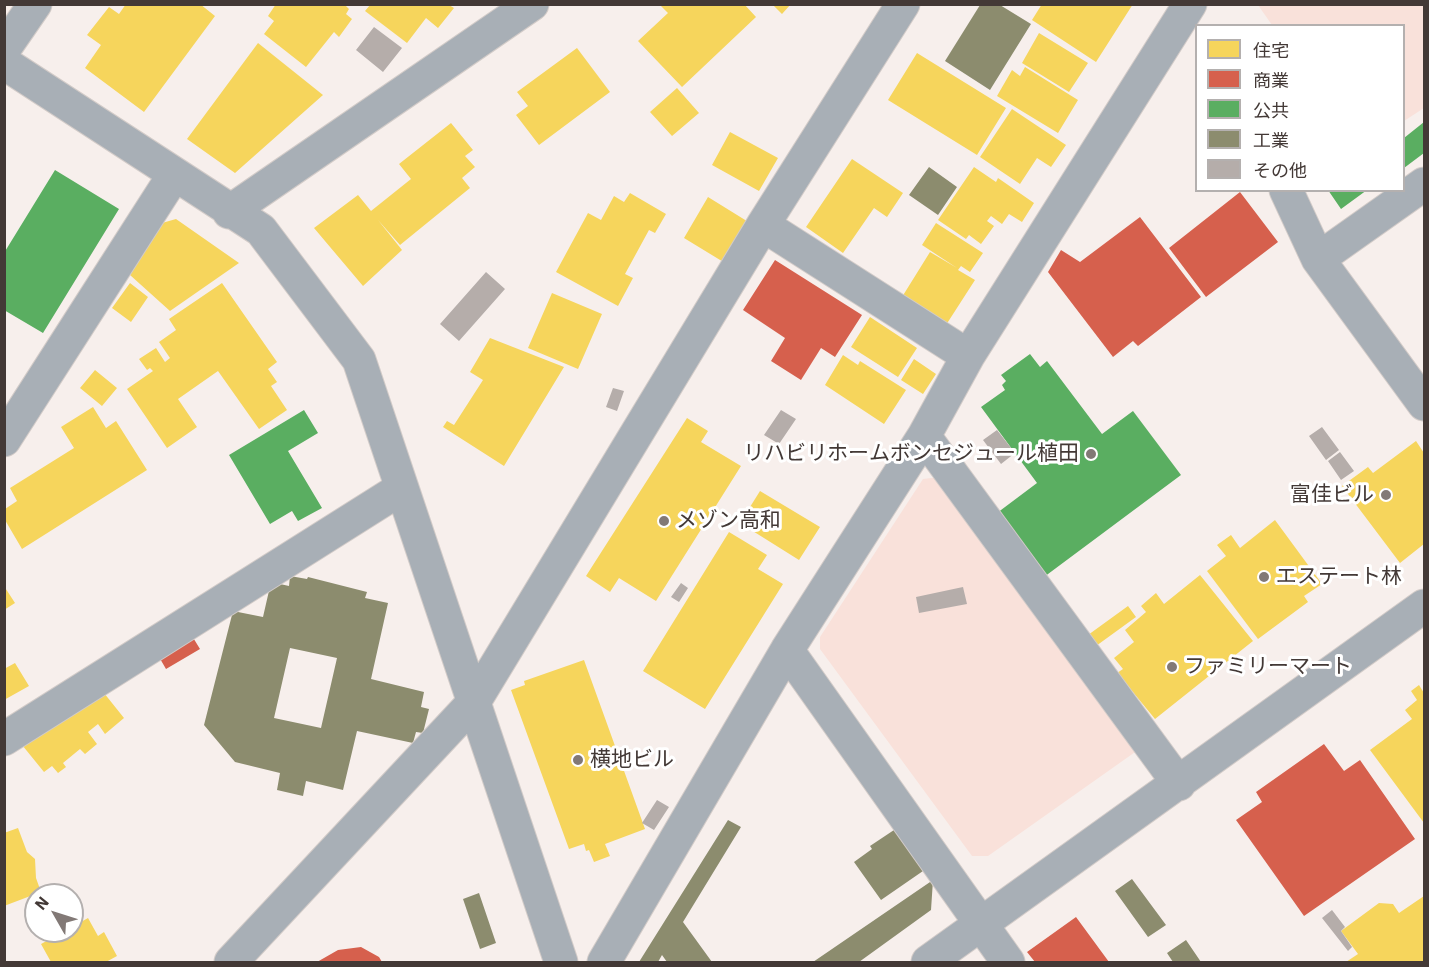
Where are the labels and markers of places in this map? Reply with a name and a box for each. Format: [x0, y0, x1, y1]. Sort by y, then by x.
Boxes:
place label: リハビリホームボンセジュール植田 [743, 441, 1079, 467]
marker: リハビリホームボンセジュール植田 [1084, 447, 1098, 461]
place label: 富佳ビル [1290, 482, 1374, 508]
marker: 富佳ビル [1379, 488, 1393, 502]
place label: メゾン高和 [676, 508, 781, 534]
marker: メゾン高和 [657, 514, 671, 528]
place label: エステート林 [1276, 564, 1402, 590]
marker: エステート林 [1257, 570, 1271, 584]
place label: ファミリーマート [1184, 654, 1352, 680]
marker: ファミリーマート [1165, 660, 1179, 674]
place label: 横地ビル [590, 747, 674, 773]
marker: 横地ビル [571, 753, 585, 767]

